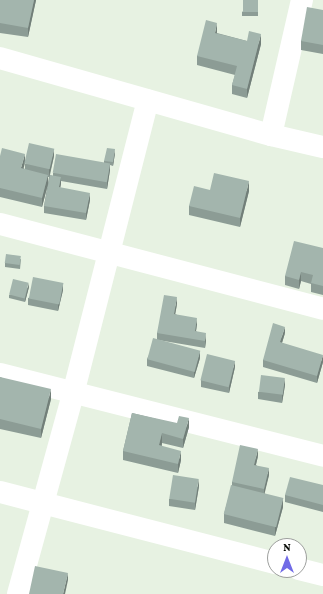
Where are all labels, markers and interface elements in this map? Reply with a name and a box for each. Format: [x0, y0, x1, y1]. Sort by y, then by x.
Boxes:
north arrow [267, 538, 307, 578]
text: N [283, 541, 291, 553]

